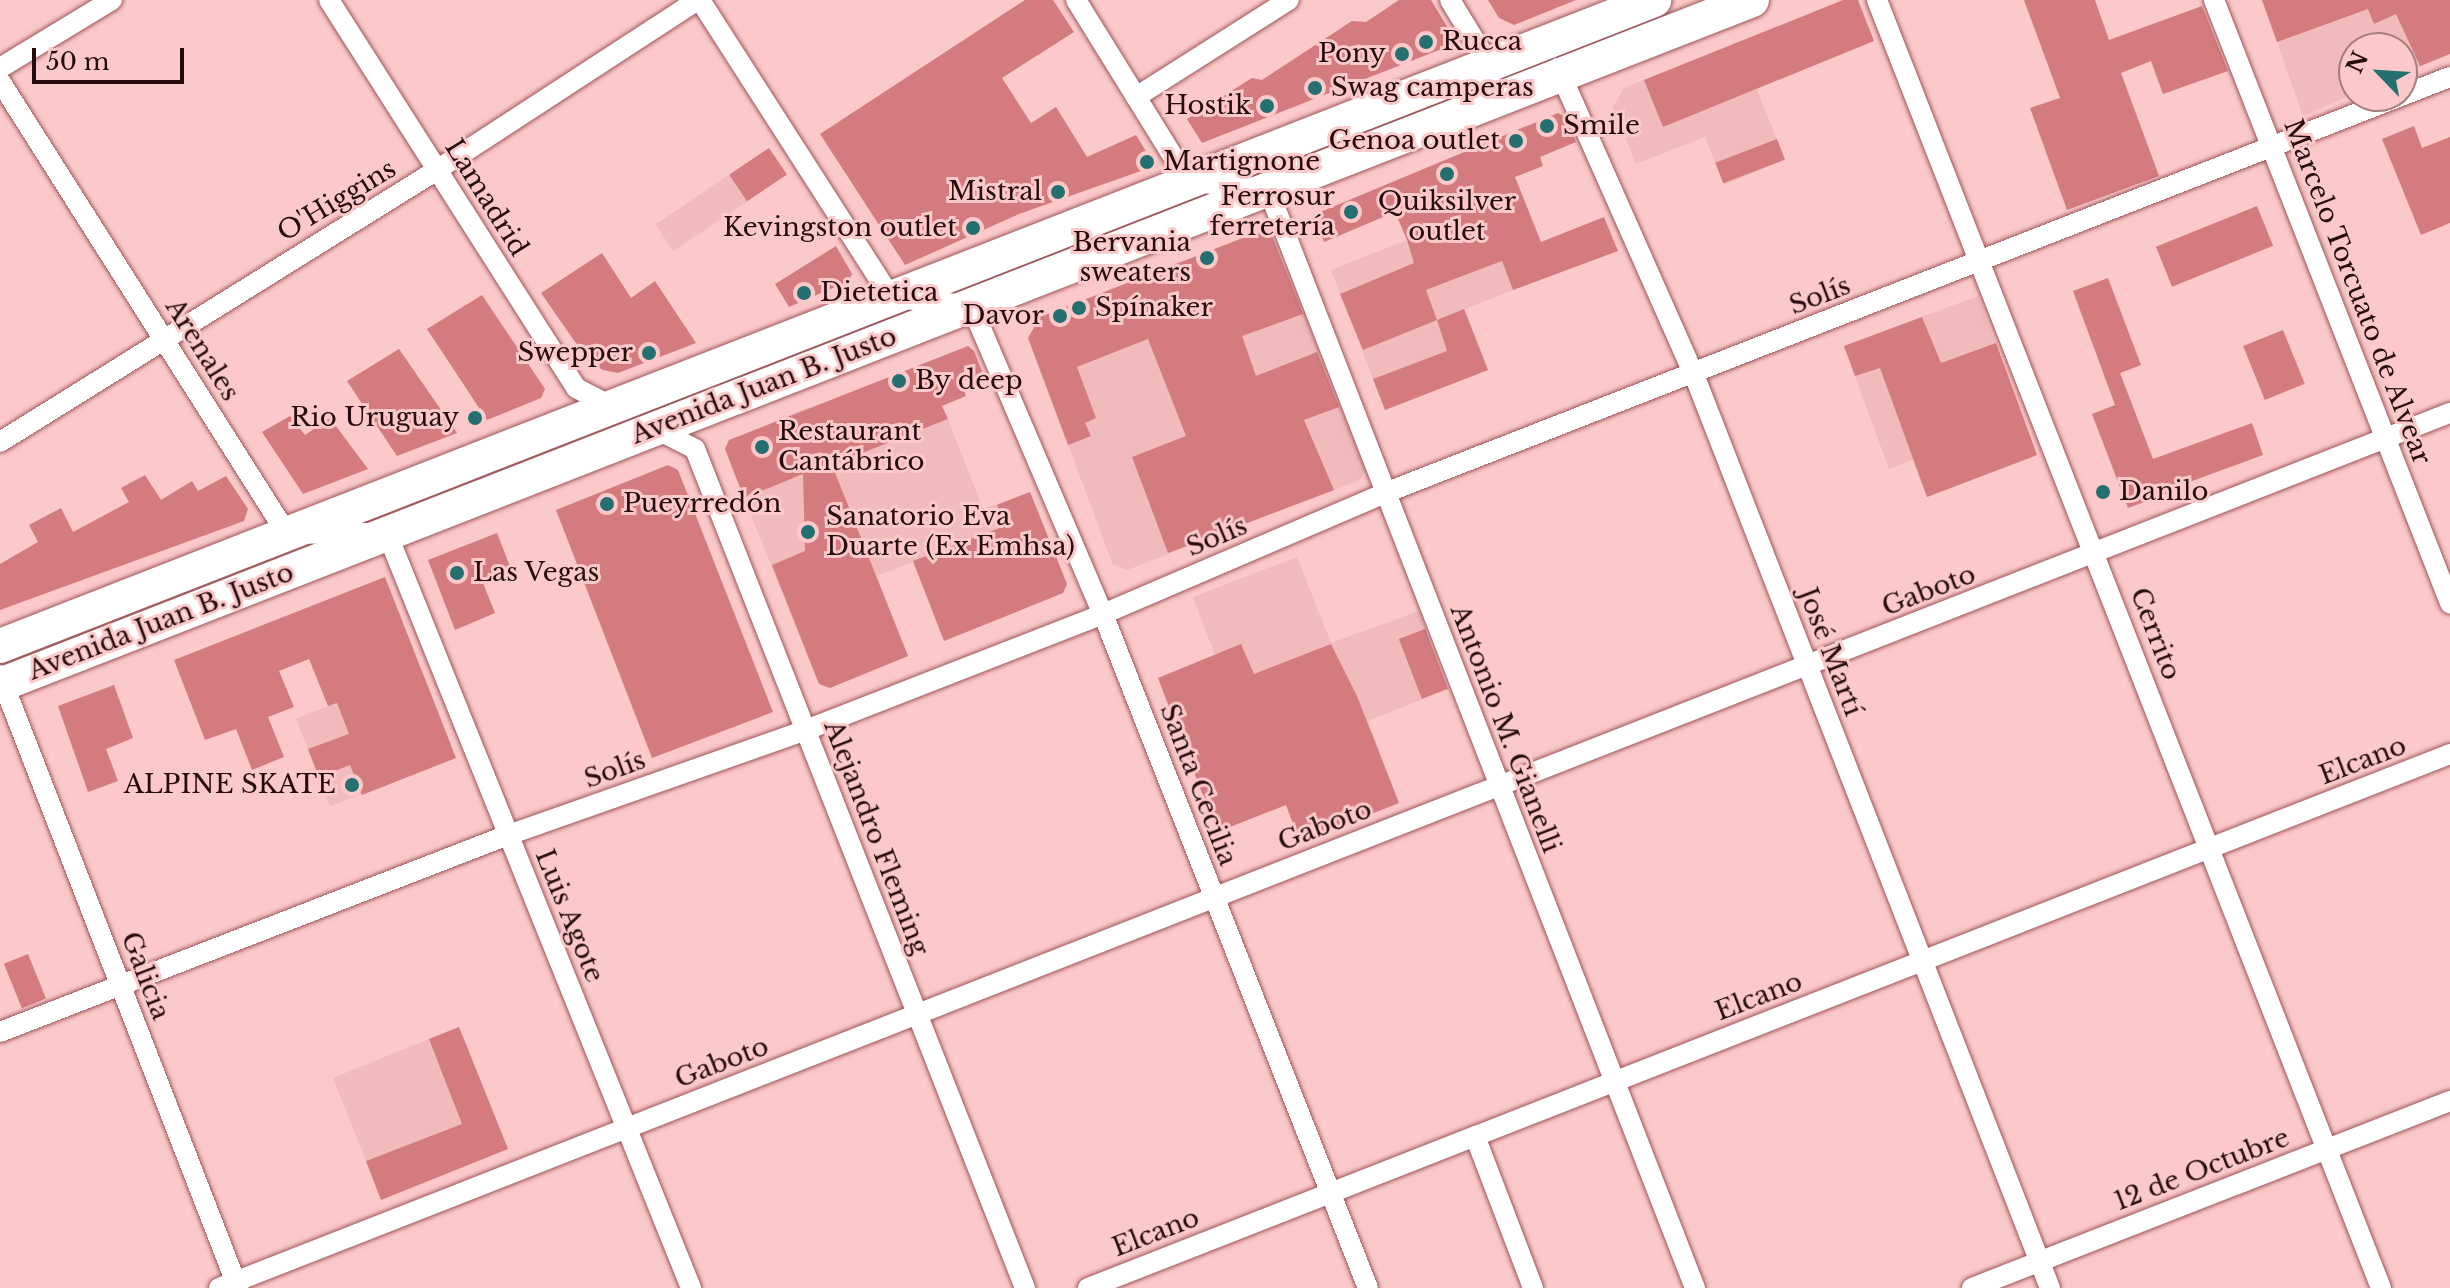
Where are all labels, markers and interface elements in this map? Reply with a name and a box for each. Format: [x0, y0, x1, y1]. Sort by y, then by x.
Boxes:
place label: Rucca [1442, 26, 1522, 58]
scale bar [36, 32, 188, 82]
north arrow [2338, 32, 2418, 112]
marker: Rucca [1417, 33, 1435, 51]
place label: Pony [1318, 38, 1386, 70]
marker: Pony [1393, 45, 1411, 63]
text: 50 m [46, 47, 109, 76]
text: N [2341, 47, 2374, 78]
place label: Swag camperas [1331, 72, 1534, 104]
marker: Swag camperas [1306, 79, 1324, 97]
place label: Hostik [1164, 90, 1251, 122]
marker: Hostik [1258, 97, 1276, 115]
place label: Smile [1563, 110, 1640, 142]
street label: Marcelo Torcuato de Alvear [2276, 114, 2438, 470]
marker: Smile [1538, 117, 1556, 135]
place label: Genoa outlet [1328, 125, 1500, 157]
marker: Genoa outlet [1507, 132, 1525, 150]
street label: Lamadrid [438, 134, 534, 262]
place label: Martignone [1163, 146, 1320, 178]
street label: O'Higgins [272, 153, 402, 249]
marker: Martignone [1138, 153, 1156, 171]
marker: Quiksilver outlet [1438, 165, 1456, 183]
place label: Mistral [948, 176, 1042, 208]
place label: Ferrosur ferretería [1210, 181, 1335, 242]
marker: Mistral [1049, 183, 1067, 201]
place label: Quiksilver outlet [1378, 186, 1516, 248]
marker: Ferrosur ferretería [1342, 203, 1360, 221]
place label: Kevingston outlet [723, 212, 957, 244]
marker: Kevingston outlet [964, 219, 982, 237]
place label: Bervania sweaters [1073, 227, 1191, 288]
marker: Bervania sweaters [1198, 249, 1216, 267]
street label: Solís [1785, 270, 1855, 322]
place label: Dietetica [820, 277, 939, 309]
marker: Dietetica [795, 284, 813, 302]
place label: Spínaker [1095, 292, 1213, 324]
street label: Arenales [158, 293, 246, 407]
marker: Spínaker [1070, 299, 1088, 317]
place label: Davor [963, 300, 1044, 332]
marker: Davor [1051, 307, 1069, 325]
street label: Avenida Juan B. Justo [627, 321, 901, 451]
place label: Swepper [517, 337, 633, 369]
marker: Swepper [640, 344, 658, 362]
place label: By deep [915, 365, 1023, 397]
marker: By deep [890, 372, 908, 390]
place label: Rio Uruguay [290, 402, 459, 434]
marker: Rio Uruguay [466, 409, 484, 427]
place label: Restaurant Cantábrico [778, 416, 925, 478]
marker: Restaurant Cantábrico [753, 438, 771, 456]
place label: Danilo [2119, 476, 2208, 508]
marker: Danilo [2094, 483, 2112, 501]
place label: Pueyrredón [623, 488, 781, 520]
marker: Pueyrredón [598, 495, 616, 513]
place label: Sanatorio Eva Duarte (Ex Emhsa) [826, 501, 1075, 562]
street label: Solís [1182, 510, 1252, 564]
marker: Sanatorio Eva Duarte (Ex Emhsa) [797, 521, 819, 543]
street label: Avenida Juan B. Justo [24, 557, 298, 687]
place label: Las Vegas [473, 557, 600, 589]
street label: Gaboto [1878, 559, 1980, 623]
marker: Las Vegas [448, 564, 466, 582]
street label: Cerrito [2123, 583, 2187, 685]
street label: José Martí [1791, 584, 1869, 720]
street label: Antonio M. Gianelli [1443, 601, 1567, 857]
street label: Santa Cecilia [1153, 700, 1243, 870]
street label: Alejandro Fleming [817, 716, 935, 960]
street label: Elcano [2315, 730, 2411, 792]
street label: Solís [580, 745, 650, 795]
place label: ALPINE SKATE [124, 769, 336, 801]
marker: ALPINE SKATE [343, 776, 361, 794]
street label: Gaboto [1274, 794, 1376, 858]
street label: Luis Agote [528, 844, 610, 988]
street label: Galicia [114, 928, 176, 1024]
street label: Elcano [1711, 966, 1807, 1028]
street label: Gaboto [671, 1031, 773, 1095]
street label: 12 de Octubre [2110, 1122, 2294, 1218]
street label: Elcano [1108, 1202, 1204, 1264]

